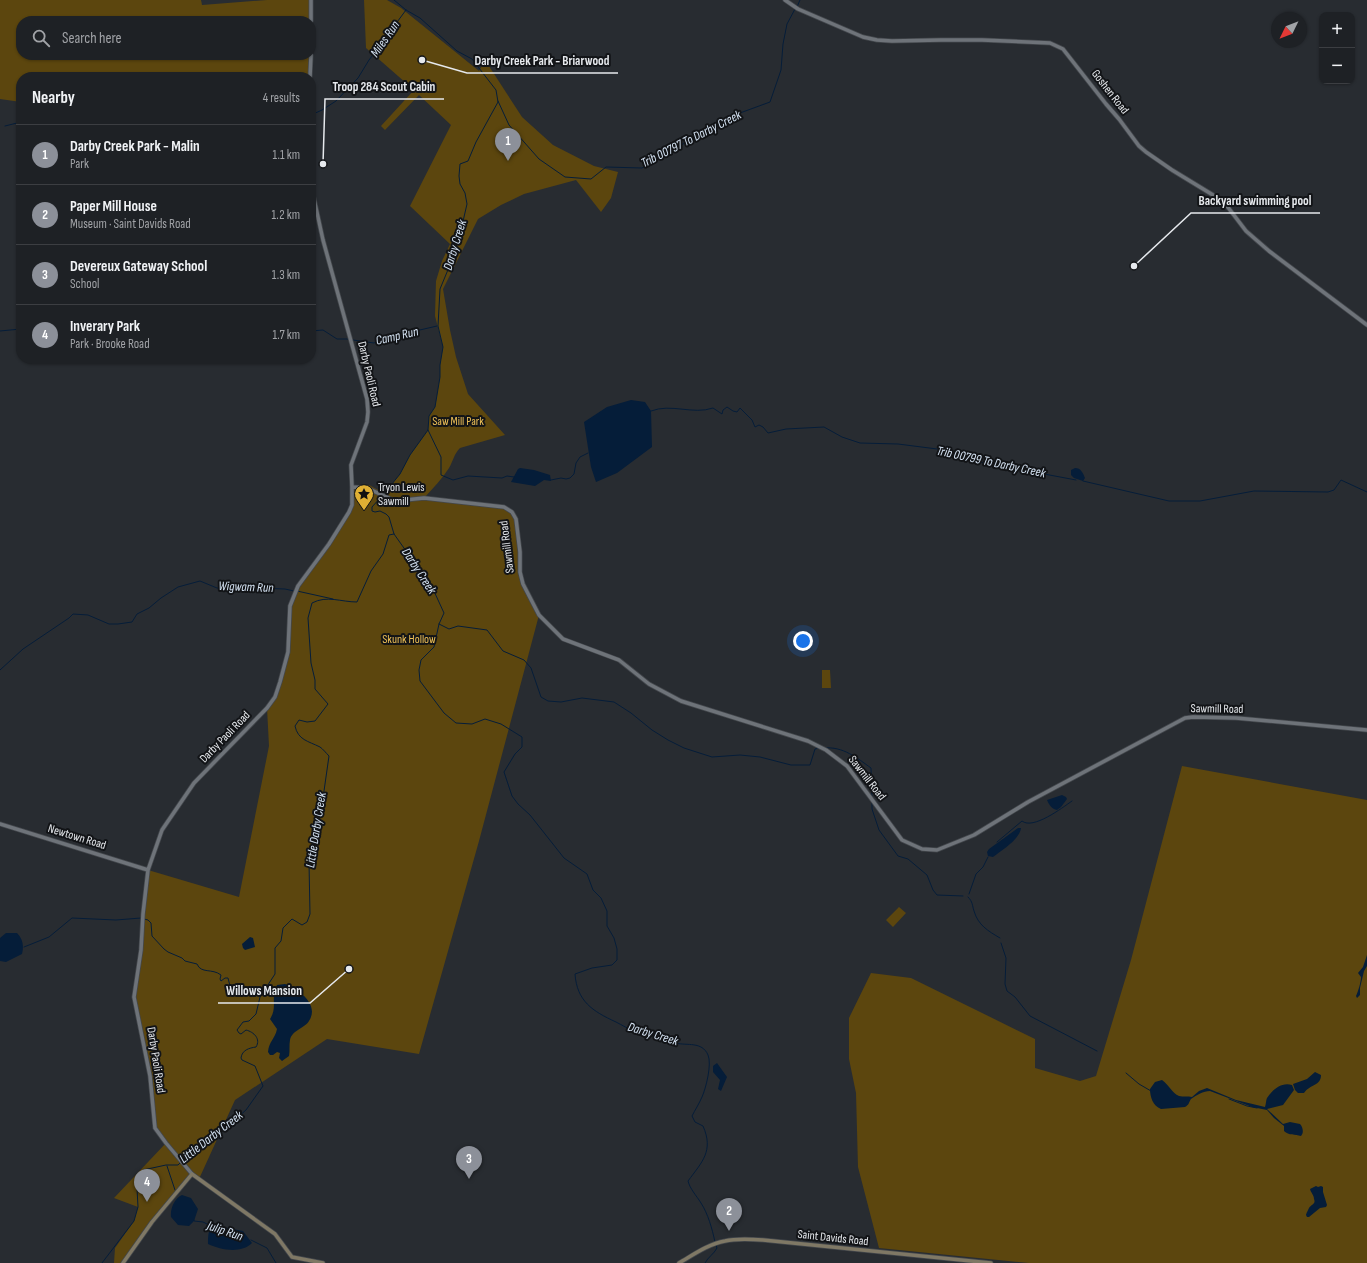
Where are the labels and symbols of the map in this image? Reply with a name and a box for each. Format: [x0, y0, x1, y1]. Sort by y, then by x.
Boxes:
north arrow [1271, 12, 1307, 48]
water label: Miles Run [367, 17, 404, 60]
callout: Darby Creek Park - Briarwood [467, 48, 618, 73]
text: Darby Creek Park - Briarwood [475, 53, 610, 69]
street label: Goshen Road [1088, 67, 1132, 117]
callout: Troop 284 Scout Cabin [325, 74, 444, 99]
text: Troop 284 Scout Cabin [333, 79, 436, 95]
water label: Trib 00797 To Darby Creek [638, 106, 745, 171]
pin: 1 [495, 128, 521, 161]
callout: Backyard swimming pool [1191, 188, 1320, 213]
text: Backyard swimming pool [1199, 193, 1312, 209]
water label: Darby Creek [440, 217, 471, 272]
water label: Camp Run [374, 323, 421, 349]
street label: Darby Paoli Road [354, 340, 384, 408]
park label: Saw Mill Park [432, 414, 484, 429]
water label: Trib 00799 To Darby Creek [935, 443, 1048, 482]
place label: Tryon Lewis Sawmill [378, 480, 424, 509]
place icon: Tryon Lewis Sawmill [353, 483, 375, 511]
street label: Sawmill Road [496, 520, 518, 574]
water label: Darby Creek [398, 545, 440, 598]
water label: Wigwam Run [218, 578, 274, 596]
your location [793, 631, 813, 651]
park label: Skunk Hollow [382, 632, 436, 647]
street label: Sawmill Road [1191, 701, 1243, 717]
street label: Darby Paoli Road [197, 708, 253, 766]
street label: Sawmill Road [845, 753, 889, 803]
water label: Little Darby Creek [302, 790, 330, 869]
street label: Newtown Road [46, 821, 108, 853]
callout: Willows Mansion [218, 978, 310, 1003]
text: Willows Mansion [226, 983, 302, 999]
water label: Darby Creek [626, 1019, 681, 1050]
street label: Darby Paoli Road [143, 1026, 169, 1094]
water label: Little Darby Creek [176, 1107, 247, 1167]
pin: 3 [456, 1146, 482, 1179]
pin: 4 [134, 1169, 160, 1202]
pin: 2 [716, 1198, 742, 1231]
water label: Julip Run [204, 1217, 246, 1245]
street label: Saint Davids Road [797, 1227, 869, 1249]

